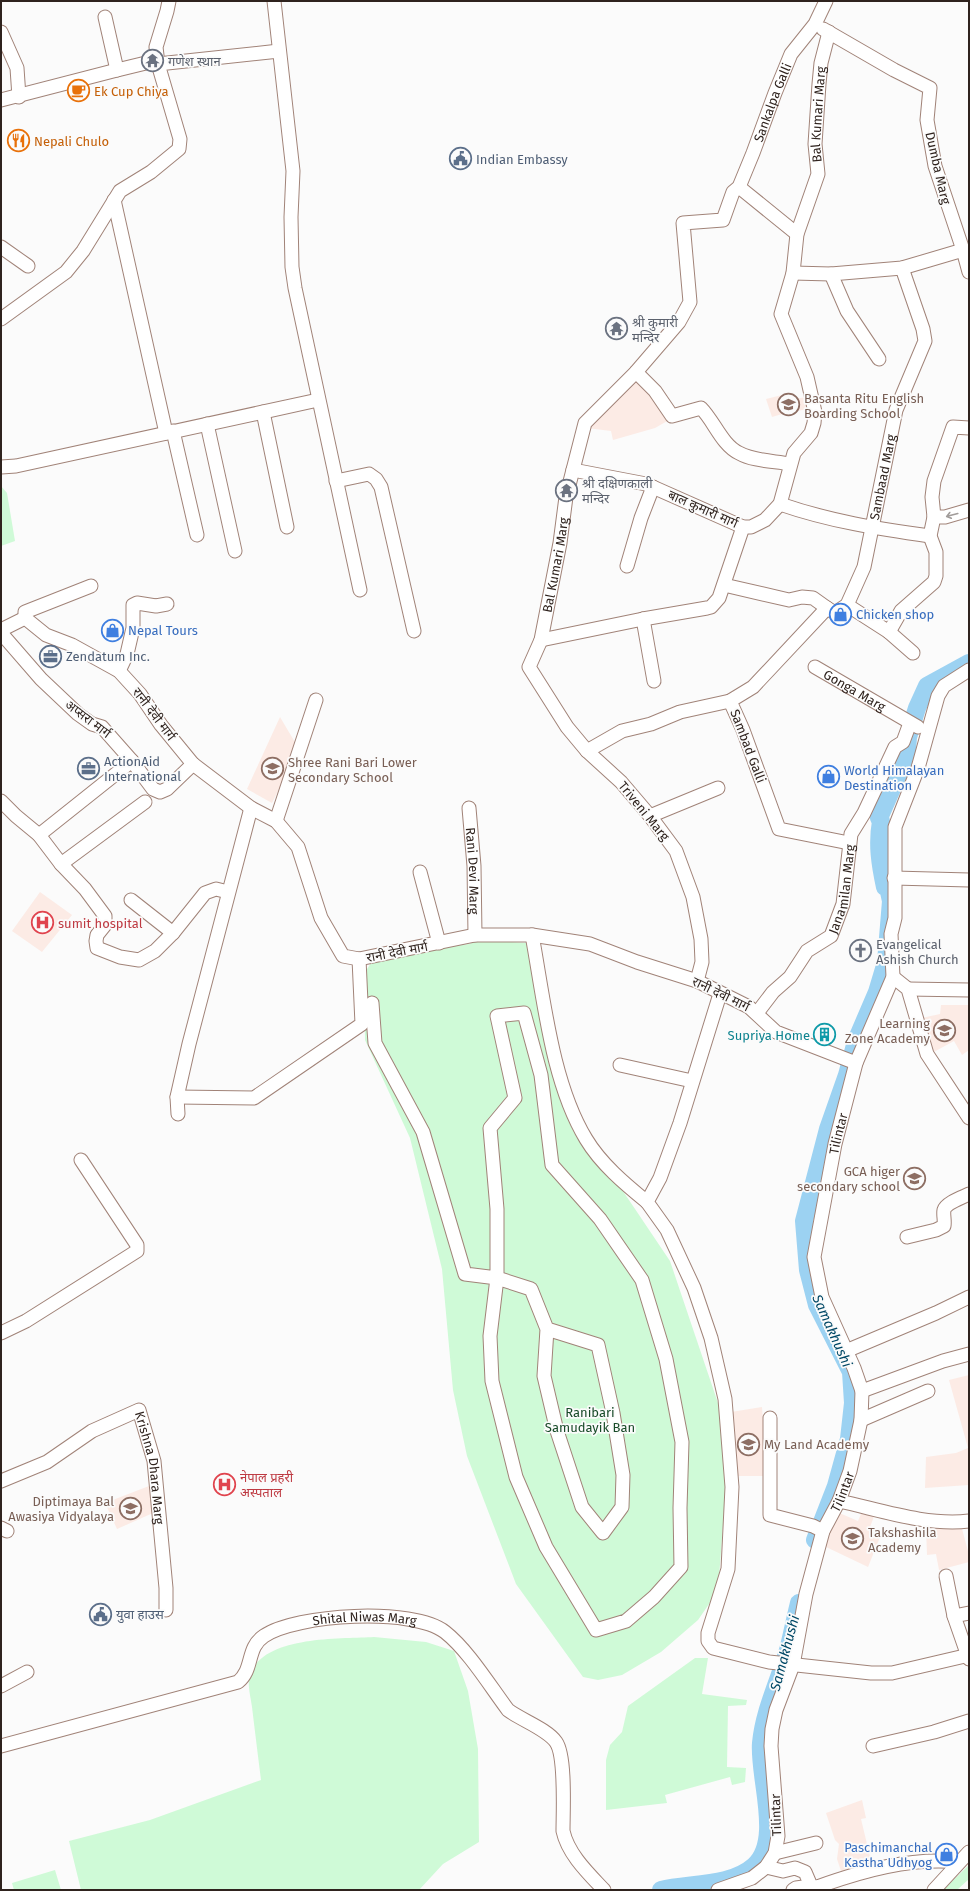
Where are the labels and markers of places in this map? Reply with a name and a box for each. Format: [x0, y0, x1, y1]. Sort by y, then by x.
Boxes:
temple icon: गणेश स्थान [140, 48, 166, 74]
place label: गणेश स्थान [168, 54, 221, 69]
cafe icon: Ek Cup Chiya [65, 78, 91, 104]
place label: Ek Cup Chiya [94, 84, 169, 99]
restaurant icon: Nepali Chulo [6, 128, 32, 154]
place label: Nepali Chulo [34, 134, 109, 149]
public building icon: Indian Embassy [448, 146, 474, 172]
place label: Indian Embassy [476, 152, 568, 167]
place label: श्री कुमारी मन्दिर [632, 315, 678, 345]
temple icon: श्री कुमारी मन्दिर [604, 316, 630, 342]
place label: Basanta Ritu English Boarding School [804, 391, 924, 421]
school or university icon: Basanta Ritu English Boarding School [775, 392, 801, 418]
place label: श्री दक्षिणकाली मन्दिर [582, 476, 653, 506]
temple icon: श्री दक्षिणकाली मन्दिर [554, 477, 580, 503]
shop icon: Chicken shop [828, 601, 854, 627]
place label: Chicken shop [856, 607, 934, 622]
shop icon: Nepal Tours [99, 617, 125, 643]
place label: Nepal Tours [128, 623, 198, 638]
office icon: Zendatum Inc. [37, 643, 63, 669]
place label: Zendatum Inc. [66, 649, 150, 664]
place label: ActionAid International [104, 754, 181, 784]
office icon: ActionAid International [75, 755, 101, 781]
place label: Shree Rani Bari Lower Secondary School [288, 755, 417, 785]
school or university icon: Shree Rani Bari Lower Secondary School [259, 756, 285, 782]
place label: World Himalayan Destination [844, 763, 944, 793]
shop icon: World Himalayan Destination [816, 764, 842, 790]
hospital icon: sumit hospital [29, 910, 55, 936]
place label: sumit hospital [58, 916, 143, 931]
place label: Evangelical Ashish Church [876, 937, 959, 967]
church icon: Evangelical Ashish Church [848, 938, 874, 964]
place label: Learning Zone Academy [845, 1016, 931, 1046]
school or university icon: Learning Zone Academy [932, 1017, 958, 1043]
building icon: Supriya Home [812, 1022, 838, 1048]
place label: Supriya Home [728, 1028, 810, 1043]
place label: GCA higer secondary school [797, 1164, 900, 1194]
school or university icon: GCA higer secondary school [902, 1165, 928, 1191]
school or university icon: My Land Academy [735, 1431, 761, 1457]
place label: My Land Academy [764, 1437, 870, 1452]
place label: नेपाल प्रहरी अस्पताल [240, 1470, 294, 1500]
hospital icon: नेपाल प्रहरी अस्पताल [211, 1471, 237, 1497]
place label: Diptimaya Bal Awasiya Vidyalaya [8, 1494, 114, 1524]
school or university icon: Diptimaya Bal Awasiya Vidyalaya [117, 1495, 143, 1521]
place label: Takshashila Academy [868, 1525, 937, 1555]
school or university icon: Takshashila Academy [840, 1526, 866, 1552]
public building icon: युवा हाउस [88, 1601, 114, 1627]
place label: युवा हाउस [116, 1607, 164, 1623]
place label: Paschimanchal Kastha Udhyog [844, 1840, 932, 1870]
shop icon: Paschimanchal Kastha Udhyog [934, 1841, 960, 1867]

